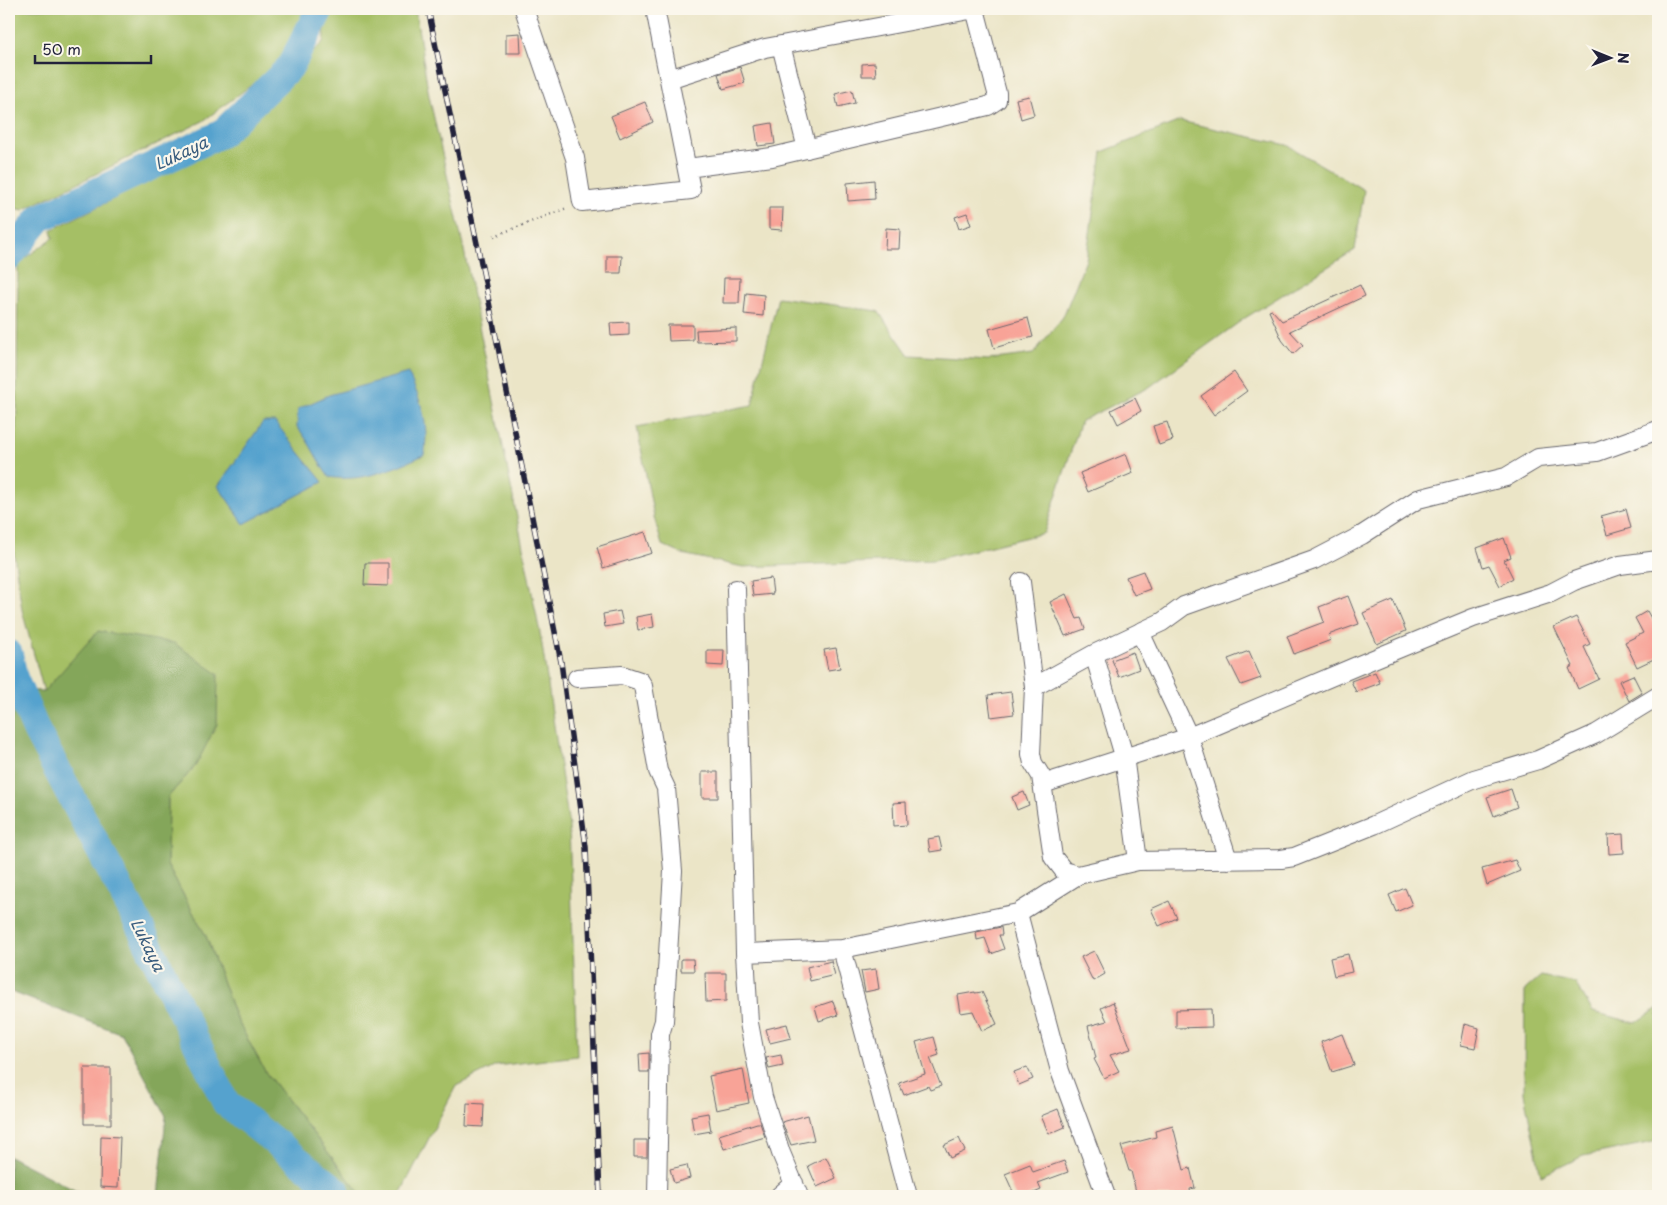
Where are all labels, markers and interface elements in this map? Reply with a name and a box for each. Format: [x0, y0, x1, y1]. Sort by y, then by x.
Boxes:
scale bar [35, 32, 151, 64]
north arrow [1584, 32, 1634, 82]
text: 50 m [42, 37, 81, 60]
text: N [1613, 53, 1634, 64]
water label: Lukaya [150, 129, 212, 175]
water label: Lukaya [126, 914, 172, 976]

